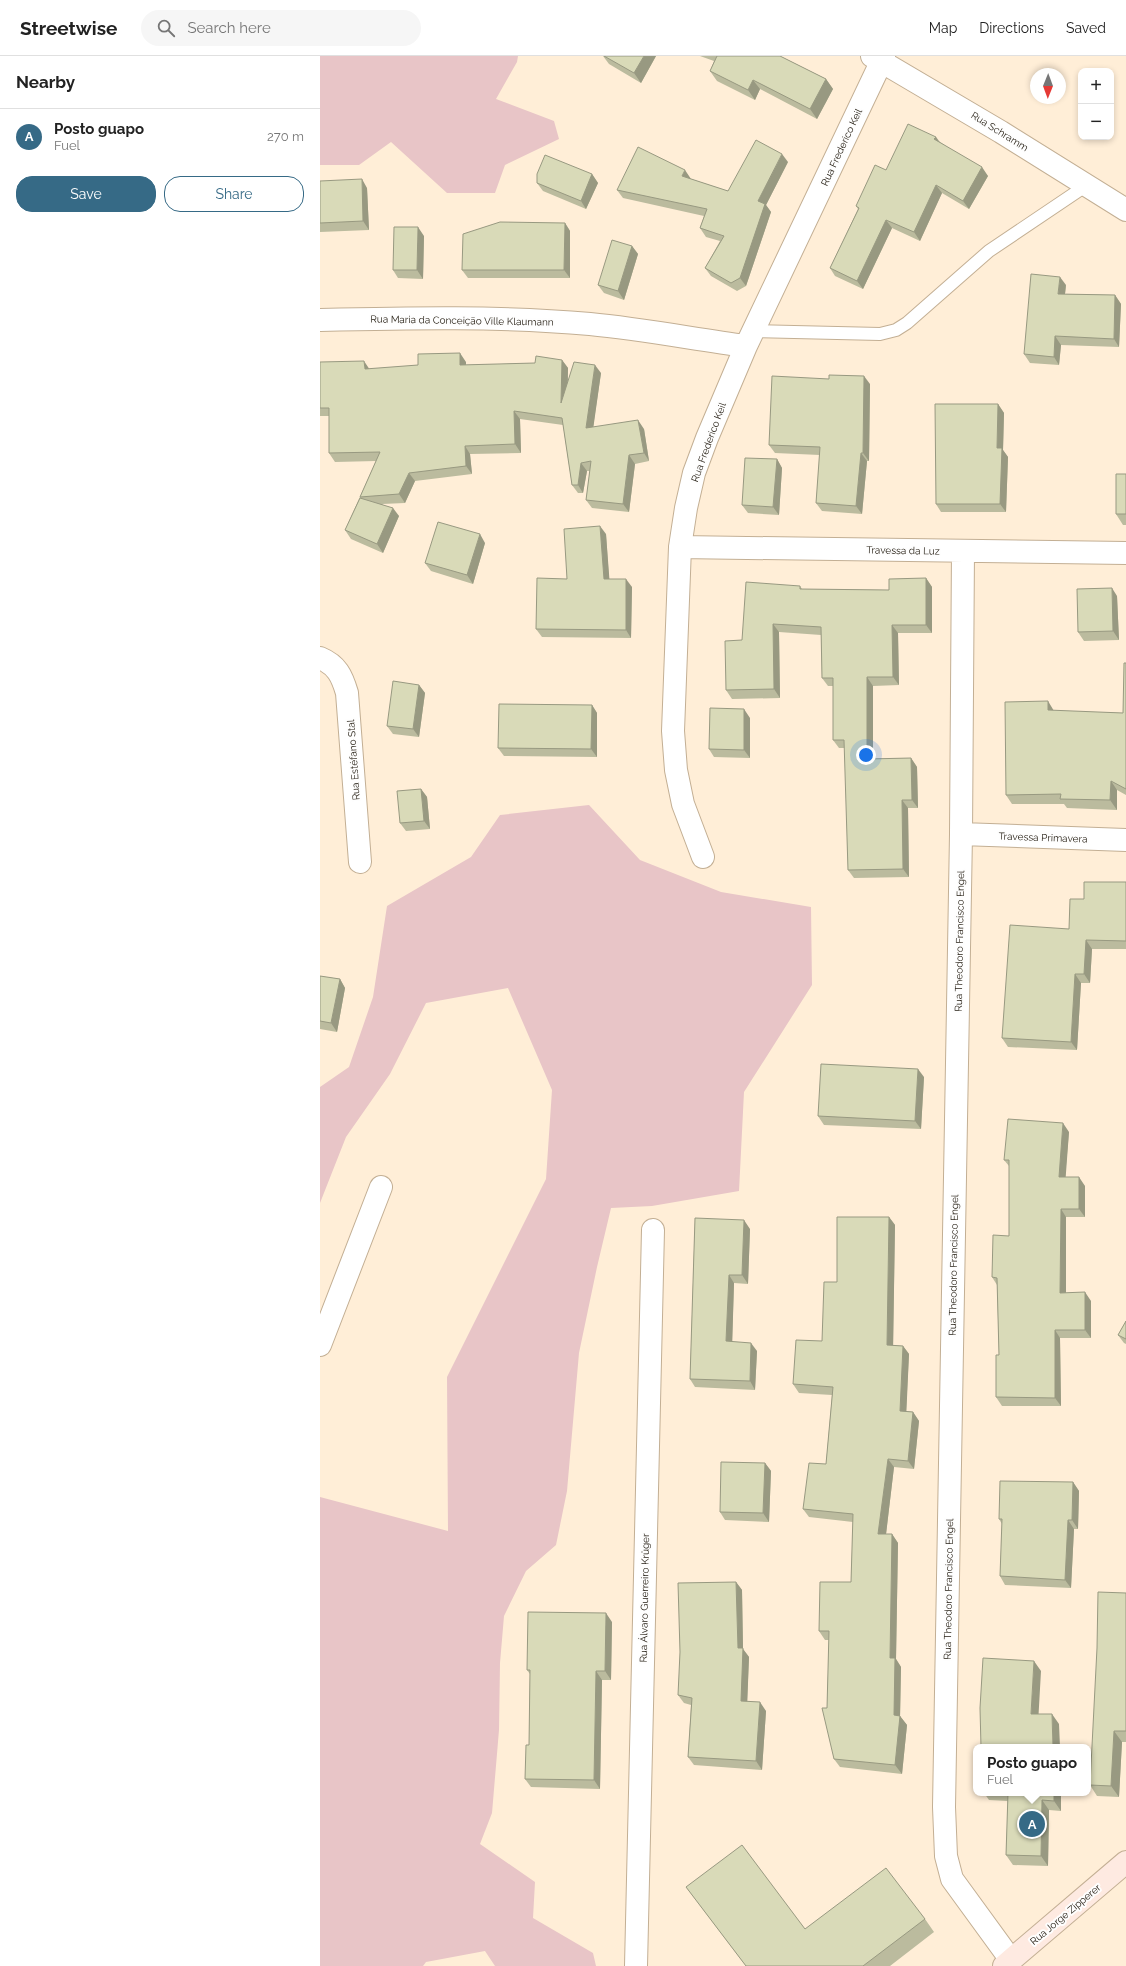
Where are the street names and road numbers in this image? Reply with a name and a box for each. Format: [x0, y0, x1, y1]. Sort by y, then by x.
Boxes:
street label: Rua Frederico Keil [819, 107, 864, 187]
street label: Rua Schramm [969, 110, 1030, 153]
street label: Rua Maria da Conceição Ville Klaumann [370, 313, 554, 328]
street label: Rua Frederico Keil [689, 401, 728, 483]
street label: Travessa da Luz [866, 544, 940, 557]
street label: Rua Estéfano Stal [345, 719, 362, 801]
street label: Travessa Primavera [998, 830, 1088, 845]
street label: Rua Theodoro Francisco Engel [953, 870, 966, 1012]
street label: Rua Theodoro Francisco Engel [947, 1194, 960, 1336]
street label: Rua Theodoro Francisco Engel [942, 1518, 955, 1660]
street label: Rua Álvaro Guerreiro Krüger [638, 1533, 651, 1663]
street label: Rua Jorge Zipperer [1028, 1882, 1103, 1947]

